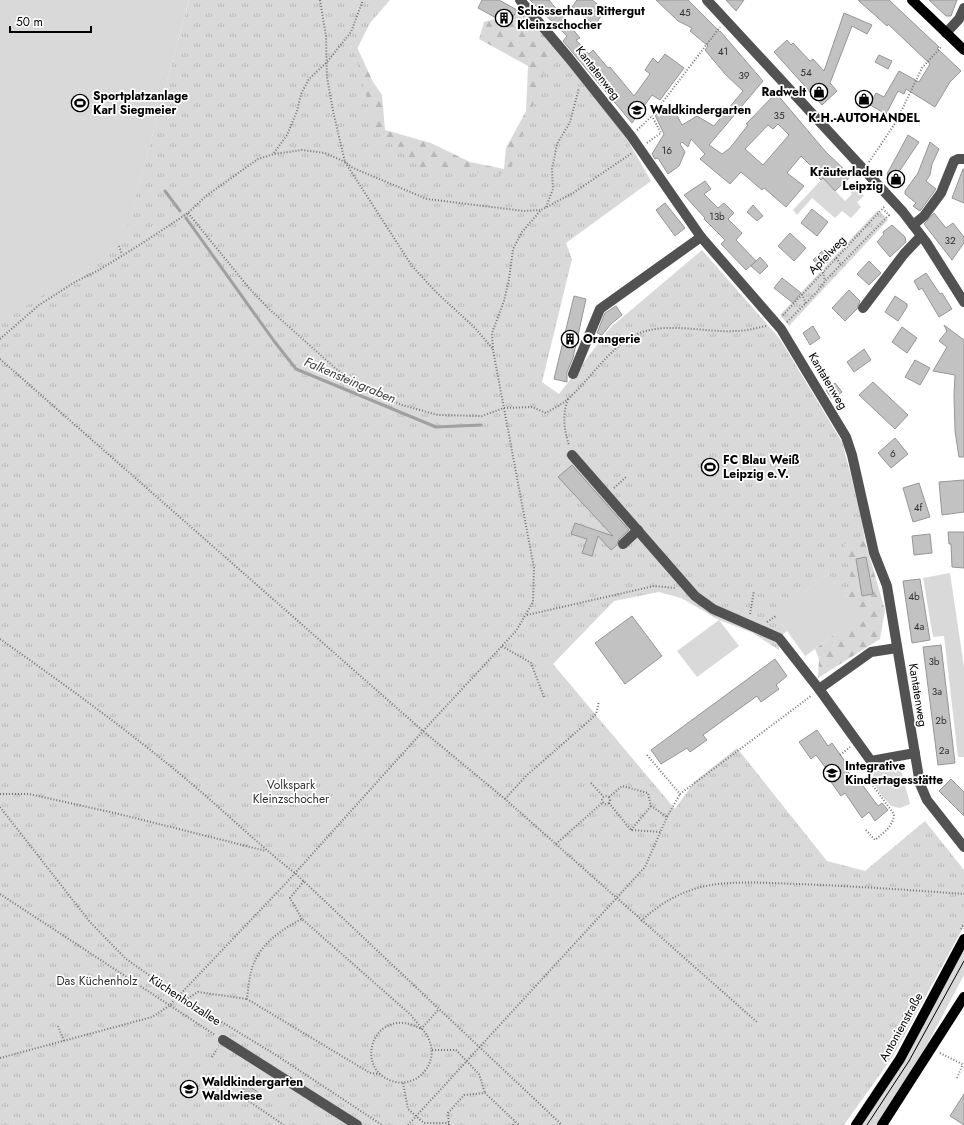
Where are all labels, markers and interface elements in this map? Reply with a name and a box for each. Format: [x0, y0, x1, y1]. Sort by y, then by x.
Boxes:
place label: Schösserhaus Rittergut Kleinzschocher [517, 2, 645, 34]
house number: 45 [679, 5, 691, 20]
scale bar [10, 8, 91, 34]
building icon: Schösserhaus Rittergut Kleinzschocher [494, 8, 514, 28]
text: 50 m [16, 13, 43, 31]
street label: Kantatenweg [571, 42, 625, 104]
house number: 41 [718, 44, 728, 59]
house number: 54 [800, 65, 812, 80]
house number: 39 [738, 68, 750, 83]
shop icon: Radwelt [809, 82, 829, 102]
place label: Radwelt [761, 83, 806, 101]
place label: Sportplatzanlage Karl Siegmeier [93, 87, 188, 119]
shop icon: K.H.-AUTOHANDEL [854, 89, 874, 109]
sports icon: Sportplatzanlage Karl Siegmeier [70, 93, 90, 113]
school or university icon: Waldkindergarten [627, 100, 647, 120]
place label: Waldkindergarten [650, 101, 751, 119]
house number: 35 [773, 108, 785, 123]
place label: K.H.-AUTOHANDEL [808, 109, 920, 127]
house number: 16 [662, 143, 672, 158]
place label: Kräuterladen Leipzig [810, 163, 883, 195]
shop icon: Kräuterladen Leipzig [886, 169, 906, 189]
house number: 13b [709, 209, 725, 224]
street label: Apfelweg [804, 231, 850, 279]
house number: 32 [944, 233, 956, 248]
building icon: Orangerie [560, 329, 580, 349]
place label: Orangerie [583, 330, 641, 348]
street label: Kantatenweg [804, 349, 852, 413]
water label: Falkensteingraben [301, 352, 399, 408]
house number: 6 [890, 446, 896, 461]
place label: FC Blau Weiß Leipzig e.V. [723, 451, 800, 483]
sports icon: FC Blau Weiß Leipzig e.V. [700, 457, 720, 477]
house number: 4f [914, 500, 923, 515]
house number: 4b [908, 589, 920, 604]
house number: 4a [914, 619, 925, 634]
house number: 3b [928, 654, 940, 669]
street label: Kantatenweg [904, 662, 932, 728]
house number: 3a [932, 684, 942, 699]
house number: 2b [935, 713, 947, 728]
house number: 2a [939, 743, 949, 758]
place label: Integrative Kindertagesstätte [845, 757, 943, 789]
school or university icon: Integrative Kindertagesstätte [822, 763, 842, 783]
park label: Volkspark Kleinzschocher [253, 776, 330, 808]
street label: Küchenholzallee [146, 970, 224, 1030]
park label: Das Küchenholz [56, 972, 138, 990]
street label: Antonienstraße [875, 989, 927, 1065]
place label: Waldkindergarten Waldwiese [202, 1073, 303, 1105]
school or university icon: Waldkindergarten Waldwiese [179, 1079, 199, 1099]

